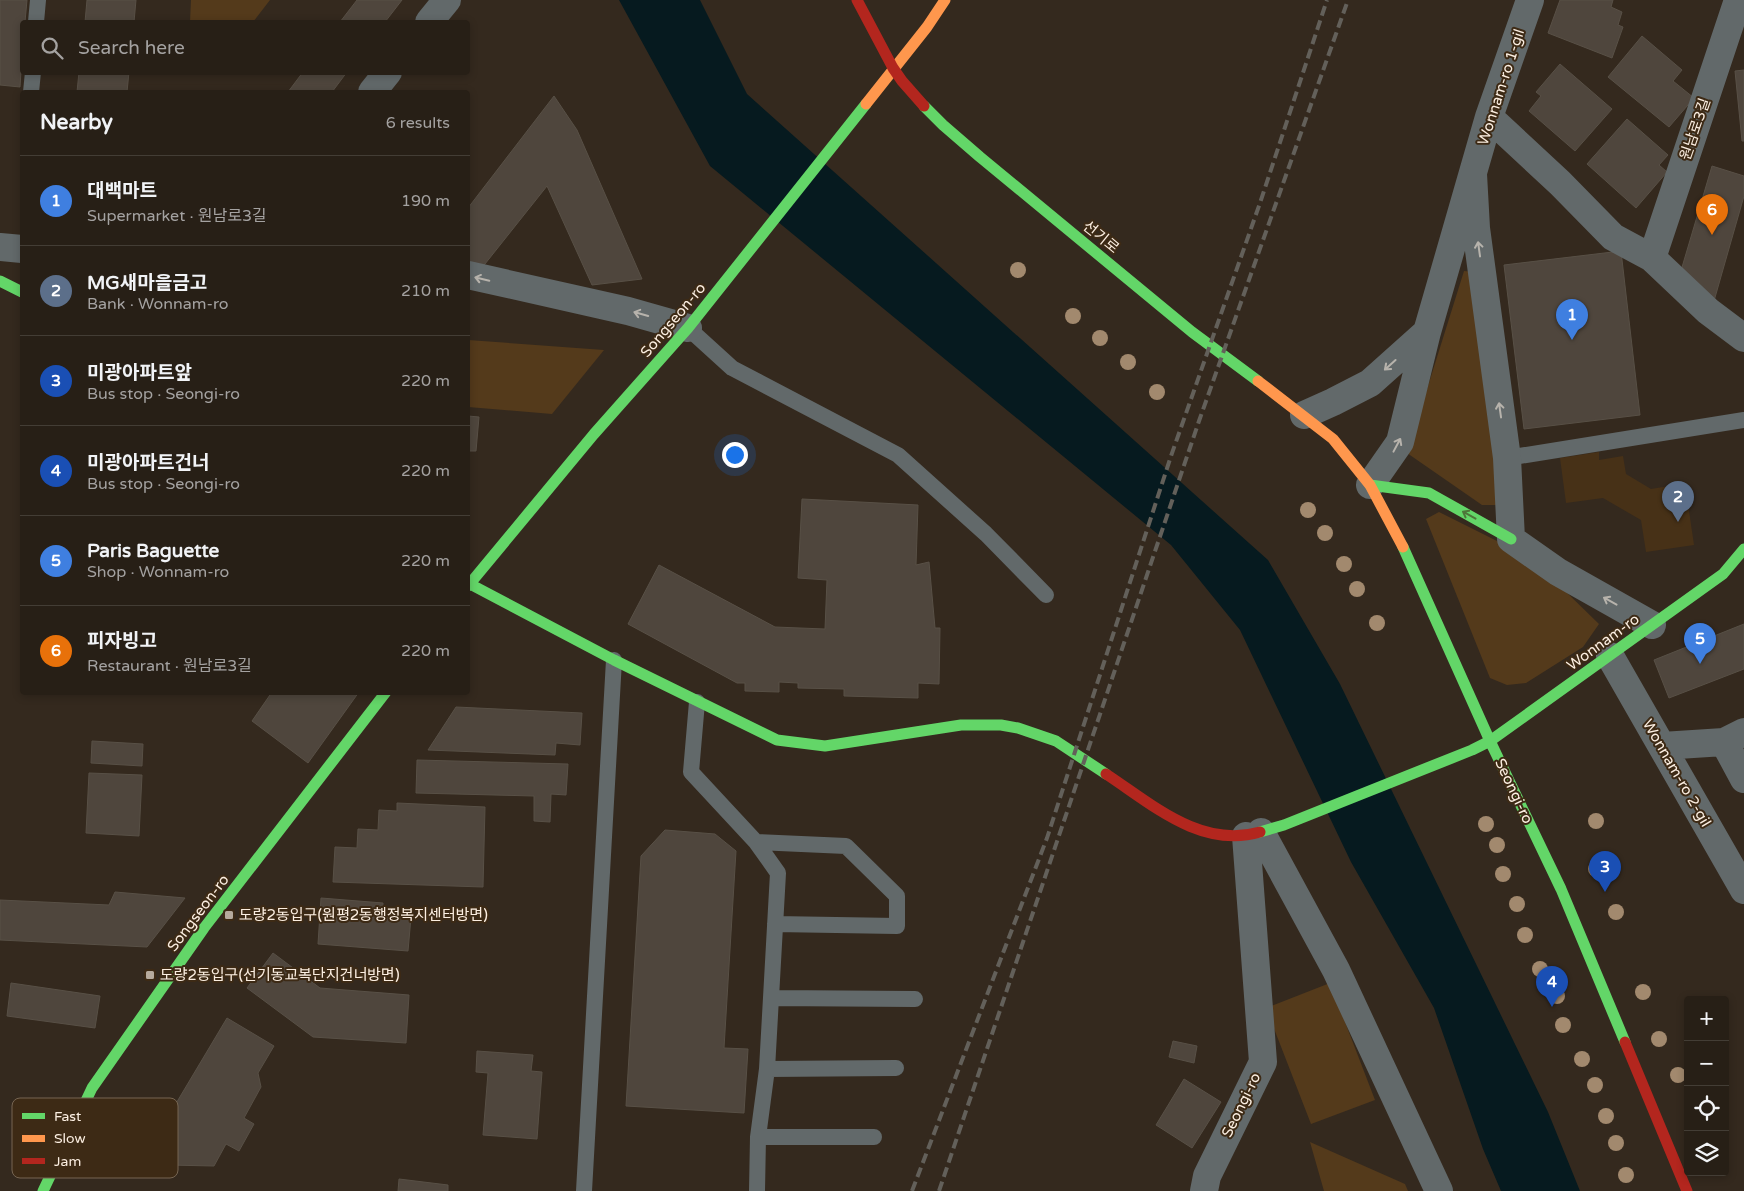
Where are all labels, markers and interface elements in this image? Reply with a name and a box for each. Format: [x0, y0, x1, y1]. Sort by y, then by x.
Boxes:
search box [20, 20, 470, 75]
street label: Wonnam-ro 1-gil [1474, 27, 1528, 147]
icon: search [38, 34, 66, 62]
text: Search here [78, 37, 185, 59]
street label: 원남로3길 [1676, 96, 1714, 162]
text: Nearby [40, 110, 113, 135]
text: 6 results [386, 113, 450, 133]
text: 대백마트 [87, 180, 157, 202]
text: 1 [51, 191, 61, 211]
text: 190 m [401, 191, 450, 211]
pin: 6 [1696, 194, 1728, 235]
text: Supermarket · 원남로3길 [87, 206, 267, 226]
street label: 선기로 [1079, 217, 1123, 257]
one-way arrow [1474, 241, 1484, 257]
text: MG새마을금고 [87, 272, 207, 294]
one-way arrow [475, 273, 491, 283]
street label: Songseon-ro [637, 279, 709, 361]
text: 2 [51, 281, 61, 301]
text: 210 m [401, 281, 450, 301]
text: Bank · Wonnam-ro [87, 294, 229, 314]
pin: 1 [1556, 299, 1588, 340]
one-way arrow [633, 309, 649, 319]
one-way arrow [1384, 359, 1397, 371]
text: 미광아파트앞 [87, 362, 192, 384]
text: 3 [51, 371, 61, 391]
text: 220 m [401, 371, 450, 391]
text: Bus stop · Seongi-ro [87, 384, 240, 404]
one-way arrow [1495, 402, 1505, 418]
one-way arrow [1392, 437, 1402, 452]
your location [722, 442, 748, 468]
text: 미광아파트건너 [87, 452, 209, 474]
text: 4 [51, 461, 61, 481]
text: 220 m [401, 461, 450, 481]
text: Bus stop · Seongi-ro [87, 474, 240, 494]
pin: 2 [1662, 481, 1694, 522]
one-way arrow [1462, 510, 1477, 520]
text: Paris Baguette [87, 540, 219, 562]
text: 5 [51, 551, 61, 571]
text: 220 m [401, 551, 450, 571]
text: Shop · Wonnam-ro [87, 562, 229, 582]
one-way arrow [1602, 596, 1617, 606]
street label: Wonnam-ro [1563, 610, 1643, 674]
pin: 5 [1684, 623, 1716, 664]
text: 피자빙고 [87, 630, 157, 652]
text: 6 [51, 641, 61, 661]
text: 220 m [401, 641, 450, 661]
text: Restaurant · 원남로3길 [87, 656, 252, 676]
street label: Wonnam-ro 2-gil [1639, 716, 1715, 830]
street label: Seongi-ro [1491, 755, 1537, 827]
pin: 3 [1589, 851, 1621, 892]
street label: Songseon-ro [163, 871, 233, 955]
place label: 도량2동입구(원평2동행정복지센터방면) [239, 906, 488, 924]
marker: 도량2동입구(원평2동행정복지센터방면) [223, 909, 235, 921]
place label: 도량2동입구(선기동교복단지건너방면) [160, 966, 400, 984]
pin: 4 [1536, 966, 1568, 1007]
marker: 도량2동입구(선기동교복단지건너방면) [144, 969, 156, 981]
map controls [1684, 996, 1729, 1176]
button: + [1684, 996, 1729, 1041]
button: − [1684, 1041, 1729, 1086]
street label: Seongi-ro [1218, 1070, 1264, 1140]
button: locate [1684, 1086, 1729, 1131]
legend [12, 1098, 178, 1178]
text: Fast [54, 1108, 82, 1125]
text: Slow [54, 1130, 86, 1147]
button: layers [1684, 1131, 1729, 1176]
text: Jam [54, 1153, 81, 1170]

